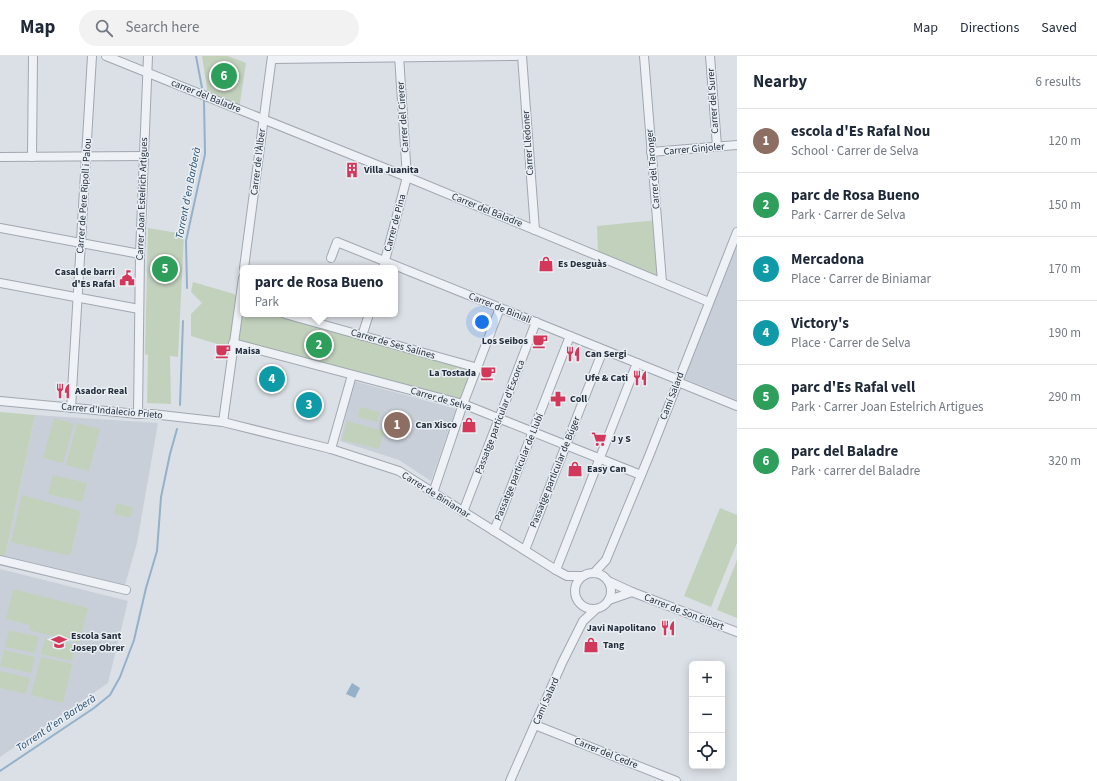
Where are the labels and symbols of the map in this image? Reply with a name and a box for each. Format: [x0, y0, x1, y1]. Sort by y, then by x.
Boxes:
pin: 6 [211, 61, 237, 91]
street label: Carrer del Surer [704, 67, 722, 134]
street label: carrer del Baladre [169, 76, 243, 116]
street label: Carrer del Cirerer [393, 80, 412, 153]
street label: Carrer Lledoner [519, 109, 537, 176]
street label: Carrer de l'Àlber [247, 127, 269, 196]
street label: Carrer del Taronger [642, 128, 663, 210]
street label: Carrer Joan Estelrich Artigues [133, 137, 151, 261]
street label: Carrer de Pere Ripoll i Palou [73, 138, 95, 254]
street label: Carrer Ginjoler [663, 139, 726, 159]
water label: Torrent d'en Barberà [172, 146, 204, 240]
building icon: Villa Juanita [343, 161, 361, 179]
place label: Villa Juanita [363, 163, 419, 177]
street label: Carrer del Baladre [449, 189, 525, 231]
street label: Carrer de Pina [381, 193, 409, 253]
pin: 5 [152, 254, 178, 284]
shop icon: Es Desguàs [537, 255, 555, 273]
place label: Es Desguàs [558, 257, 607, 271]
place label: Casal de barri d'Es Rafal [55, 265, 115, 291]
public building icon: Casal de barri d'Es Rafal [118, 269, 136, 287]
street label: Carrer de Biniali [466, 289, 534, 327]
your location [472, 312, 492, 332]
street label: Carrer de Ses Salines [349, 325, 437, 363]
pin: 2 [306, 330, 332, 360]
cafe icon: Los Seibos [531, 332, 549, 350]
place label: Los Seibos [482, 334, 529, 348]
cafe icon: Maisa [214, 342, 232, 360]
place label: Maisa [235, 344, 260, 358]
restaurant icon: Can Sergi [564, 345, 582, 363]
place label: Can Sergi [585, 347, 627, 361]
street label: Passatge particular d'Escorca [472, 358, 528, 476]
pin: 4 [259, 364, 285, 394]
cafe icon: La Tostada [479, 364, 497, 382]
place label: La Tostada [429, 366, 476, 380]
restaurant icon: Ufe & Cati [631, 369, 649, 387]
street label: Camí Salard [656, 370, 688, 422]
place label: Ufe & Cati [585, 371, 628, 385]
restaurant icon: Asador Real [54, 382, 72, 400]
place label: Asador Real [74, 384, 127, 398]
street label: Carrer de Selva [409, 384, 473, 414]
pin: 3 [296, 390, 322, 420]
pharmacy icon: Coll [549, 390, 567, 408]
place label: Coll [570, 392, 587, 406]
street label: Carrer d'Indalecio Prieto [61, 400, 163, 422]
pin: 1 [384, 410, 410, 440]
street label: Passatge particular de Llubí [491, 411, 547, 523]
street label: Passatge particular de Búger [526, 414, 584, 530]
shop icon: Can Xisco [460, 416, 478, 434]
place label: Can Xisco [415, 418, 457, 432]
supermarket icon: J y S [590, 430, 608, 448]
place label: J y S [611, 432, 631, 446]
shop icon: Easy Can [566, 460, 584, 478]
place label: Easy Can [587, 462, 626, 476]
street label: Carrer de Biniamar [399, 468, 474, 522]
street label: Carrer de Son Gibert [642, 590, 727, 634]
restaurant icon: Javi Napolitano [659, 619, 677, 637]
place label: Javi Napolitano [587, 621, 656, 635]
place label: Escola Sant Josep Obrer [71, 629, 125, 655]
school or university icon: Escola Sant Josep Obrer [50, 633, 68, 651]
shop icon: Tang [582, 636, 600, 654]
place label: Tang [603, 638, 625, 652]
street label: Camí Salard [529, 675, 563, 727]
water label: Torrent d'en Barberà [13, 691, 99, 755]
street label: Carrer del Cedre [572, 734, 640, 772]

